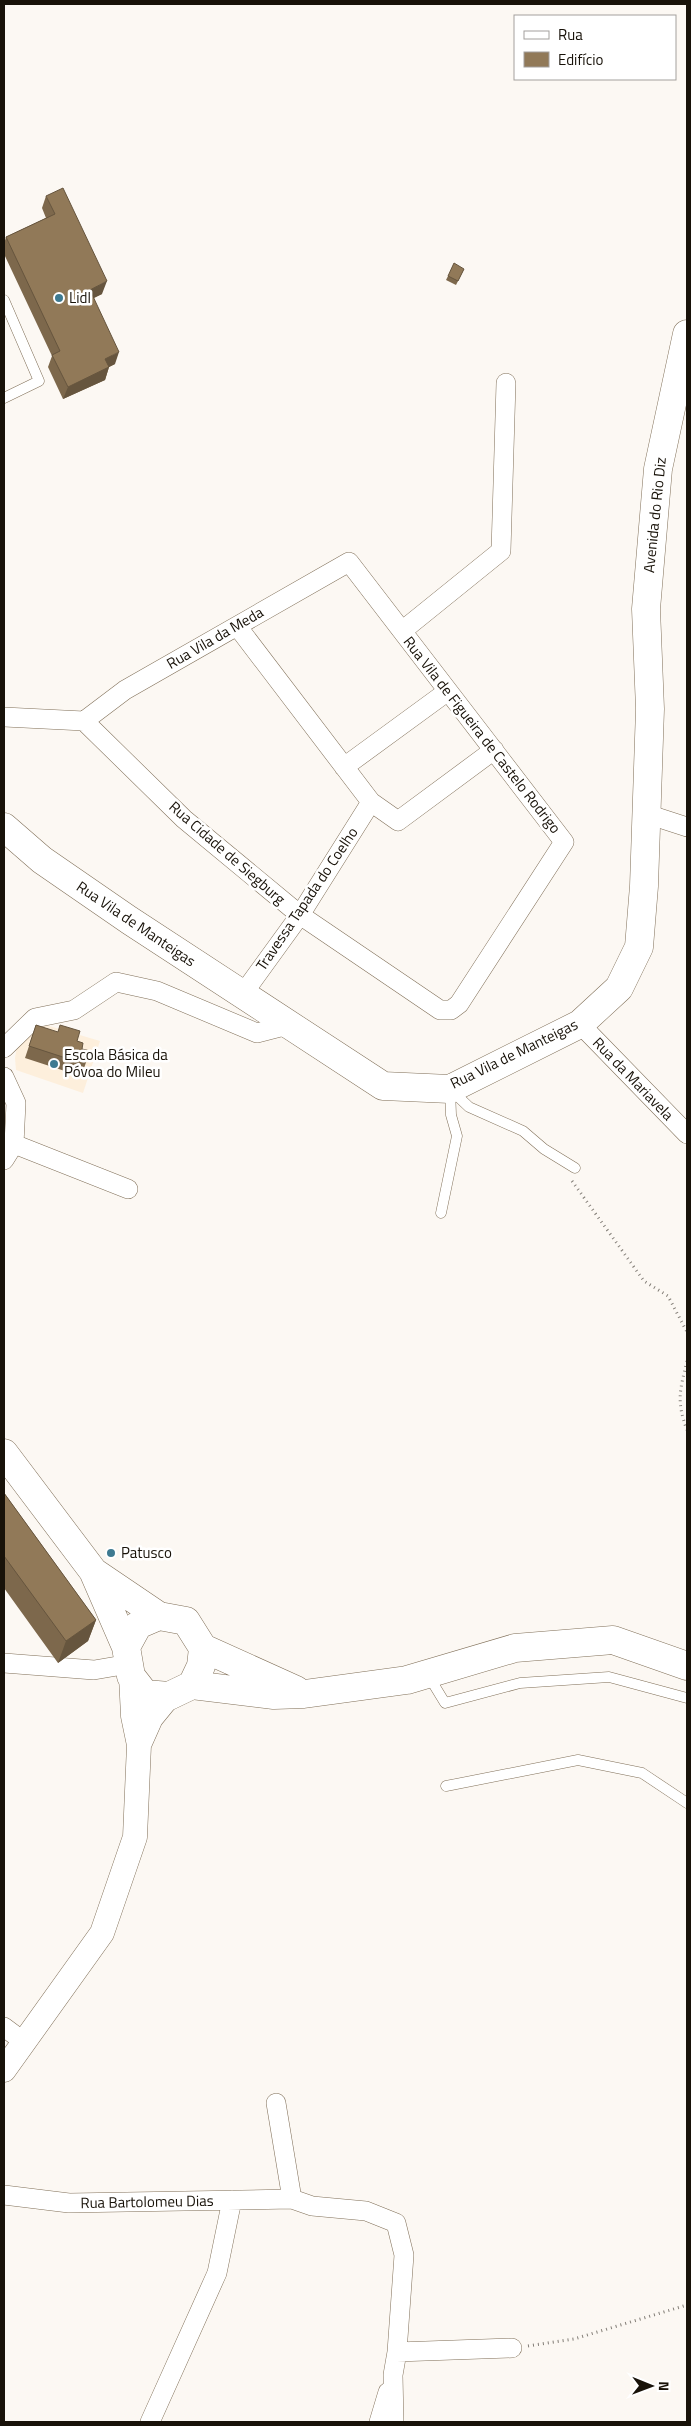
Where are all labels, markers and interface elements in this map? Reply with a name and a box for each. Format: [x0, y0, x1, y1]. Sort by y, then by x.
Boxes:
legend [514, 15, 676, 80]
text: Rua [558, 23, 583, 46]
text: Edifício [558, 48, 603, 71]
place label: Lidl [69, 286, 91, 309]
marker: Lidl [53, 292, 65, 304]
street label: Avenida do Rio Diz [637, 456, 672, 574]
street label: Rua Vila da Meda [162, 600, 268, 675]
street label: Rua Vila de Figueira de Castelo Rodrigo [398, 631, 567, 838]
street label: Rua Cidade de Siegburg [164, 795, 291, 910]
street label: Travessa Tapada do Coelho [250, 822, 363, 975]
street label: Rua Vila de Manteigas [72, 875, 201, 972]
street label: Rua Vila de Manteigas [446, 1013, 582, 1094]
street label: Rua da Mariavela [587, 1032, 680, 1126]
place label: Escola Básica da Póvoa do Mileu [64, 1043, 168, 1083]
marker: Escola Básica da Póvoa do Mileu [48, 1058, 60, 1070]
place label: Patusco [121, 1541, 172, 1564]
marker: Patusco [105, 1547, 117, 1559]
street label: Rua Bartolomeu Dias [80, 2189, 214, 2214]
north arrow [626, 2361, 676, 2411]
text: N [654, 2381, 675, 2391]

